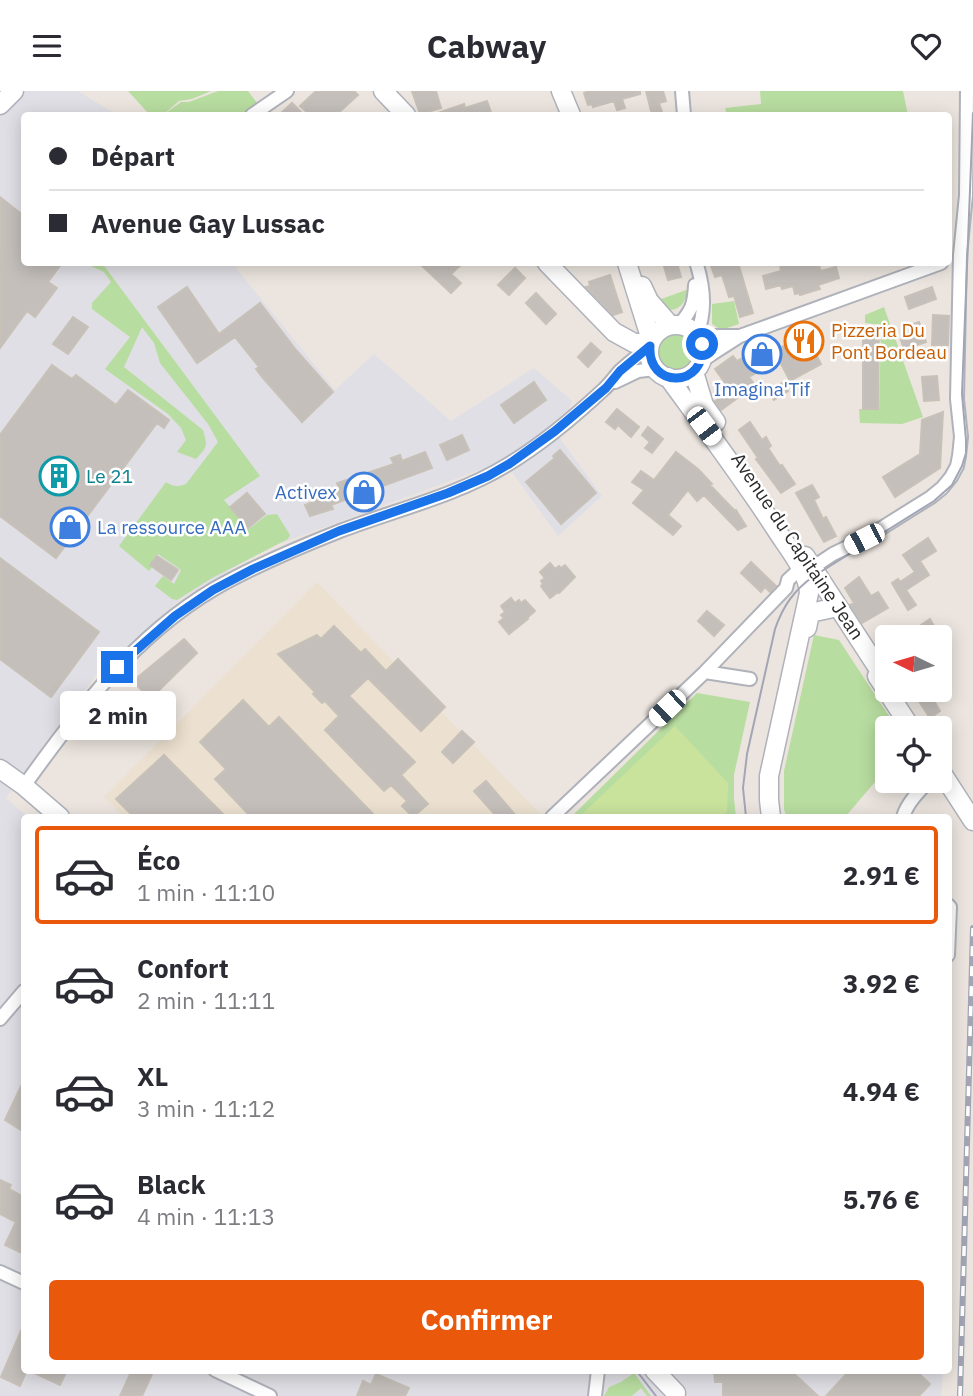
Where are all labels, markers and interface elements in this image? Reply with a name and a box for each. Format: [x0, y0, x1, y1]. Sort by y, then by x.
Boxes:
text: Cabway [427, 25, 546, 67]
icon: menu [28, 27, 66, 65]
icon: heart [907, 27, 945, 65]
text: Départ [91, 139, 175, 173]
text: Avenue Gay Lussac [91, 206, 325, 240]
place label: Pizzeria Du Pont Bordeau [831, 318, 947, 364]
restaurant icon: Pizzeria Du Pont Bordeau [783, 320, 825, 362]
route start [686, 328, 718, 360]
shop icon: Imagina'Tif [741, 333, 783, 375]
place label: Imagina'Tif [714, 377, 810, 401]
car [683, 403, 726, 449]
street label: Avenue du Capitaine Jean [726, 448, 870, 644]
building icon: Le 21 [38, 455, 80, 497]
place label: Le 21 [86, 464, 133, 488]
shop icon: Activex [343, 471, 385, 513]
place label: Activex [275, 480, 337, 504]
shop icon: La ressource AAA [49, 506, 91, 548]
place label: La ressource AAA [97, 515, 247, 539]
car [841, 520, 888, 558]
north arrow [875, 625, 952, 702]
map controls [875, 625, 952, 793]
route end [101, 651, 133, 683]
car [645, 686, 690, 730]
callout: 2 min [59, 691, 175, 741]
text: 2 min [88, 700, 148, 730]
button: locate [875, 716, 952, 793]
text: Éco [137, 843, 181, 877]
icon: car [53, 844, 116, 907]
text: 2.91 € [843, 858, 920, 892]
text: 1 min · 11:10 [137, 877, 275, 907]
text: Confort [137, 951, 229, 985]
icon: car [53, 952, 116, 1015]
text: 3.92 € [843, 966, 920, 1000]
text: 2 min · 11:11 [137, 985, 275, 1015]
text: XL [137, 1059, 168, 1093]
icon: car [53, 1060, 116, 1123]
text: 4.94 € [843, 1074, 920, 1108]
text: 3 min · 11:12 [137, 1093, 275, 1123]
text: Black [137, 1167, 205, 1201]
icon: car [53, 1168, 116, 1231]
text: 5.76 € [843, 1182, 920, 1216]
text: 4 min · 11:13 [137, 1201, 275, 1231]
button: Confirmer [49, 1280, 924, 1360]

